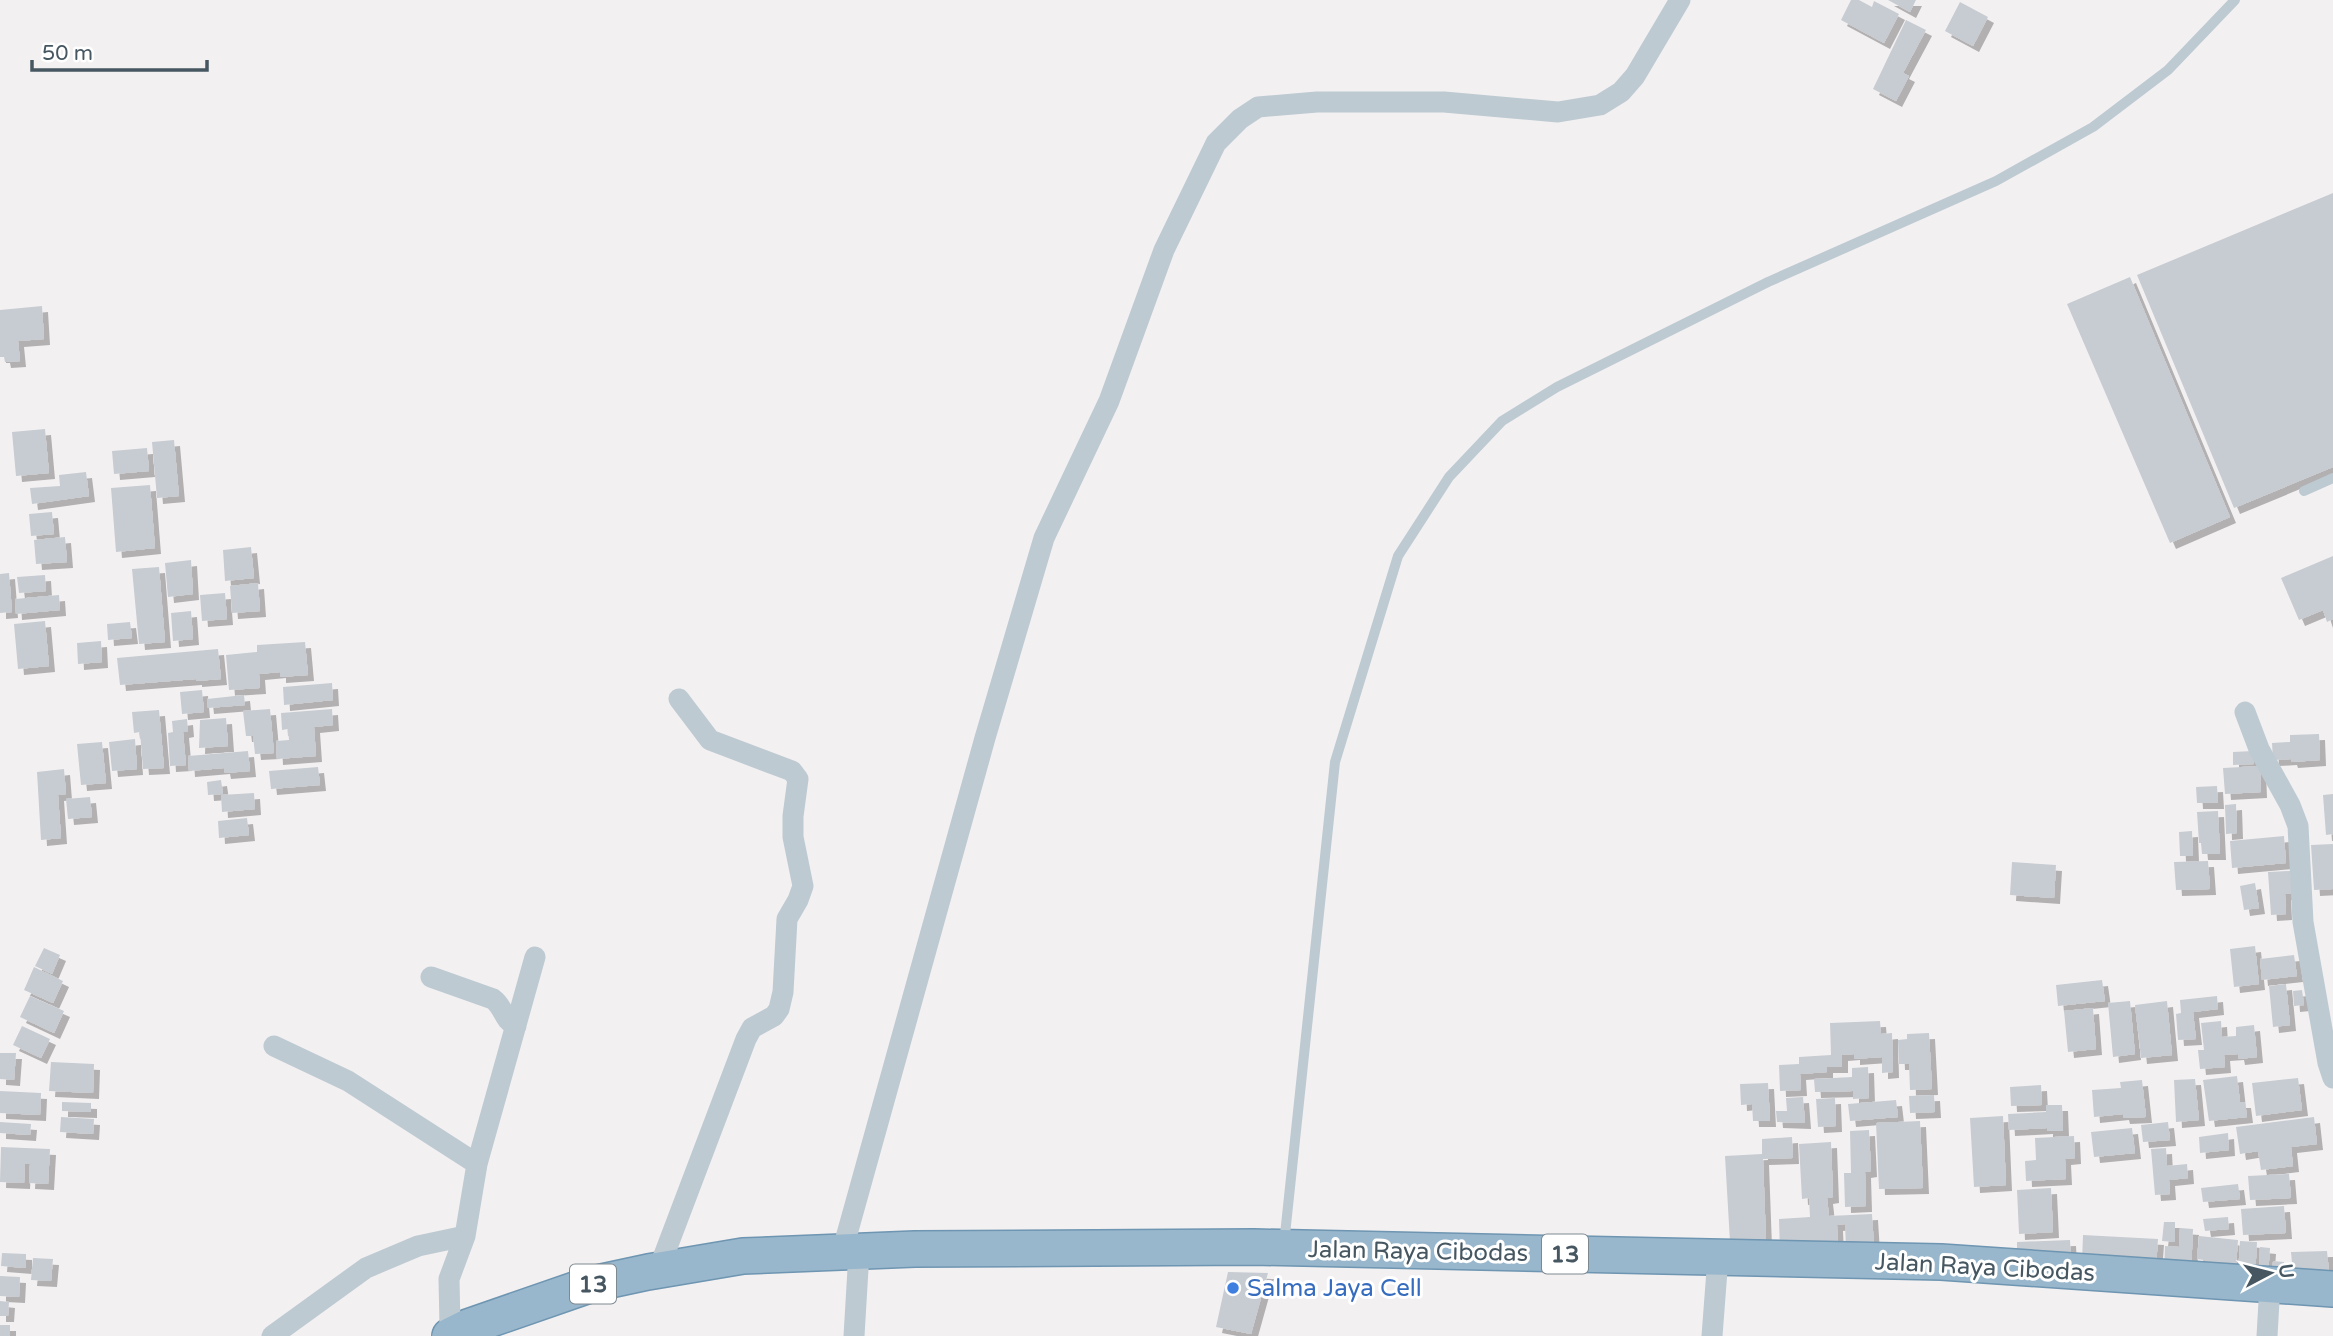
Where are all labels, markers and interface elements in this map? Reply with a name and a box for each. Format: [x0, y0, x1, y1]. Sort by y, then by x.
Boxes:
scale bar [32, 28, 206, 72]
text: 50 m [42, 41, 93, 66]
road number: 13 [1542, 1234, 1588, 1274]
street label: Jalan Raya Cibodas [1308, 1235, 1528, 1268]
north arrow [2235, 1238, 2305, 1308]
street label: Jalan Raya Cibodas [1874, 1247, 2096, 1288]
text: U [2274, 1263, 2298, 1280]
road number: 13 [570, 1264, 616, 1303]
place label: Salma Jaya Cell [1247, 1274, 1422, 1303]
marker: Salma Jaya Cell [1225, 1280, 1241, 1296]

